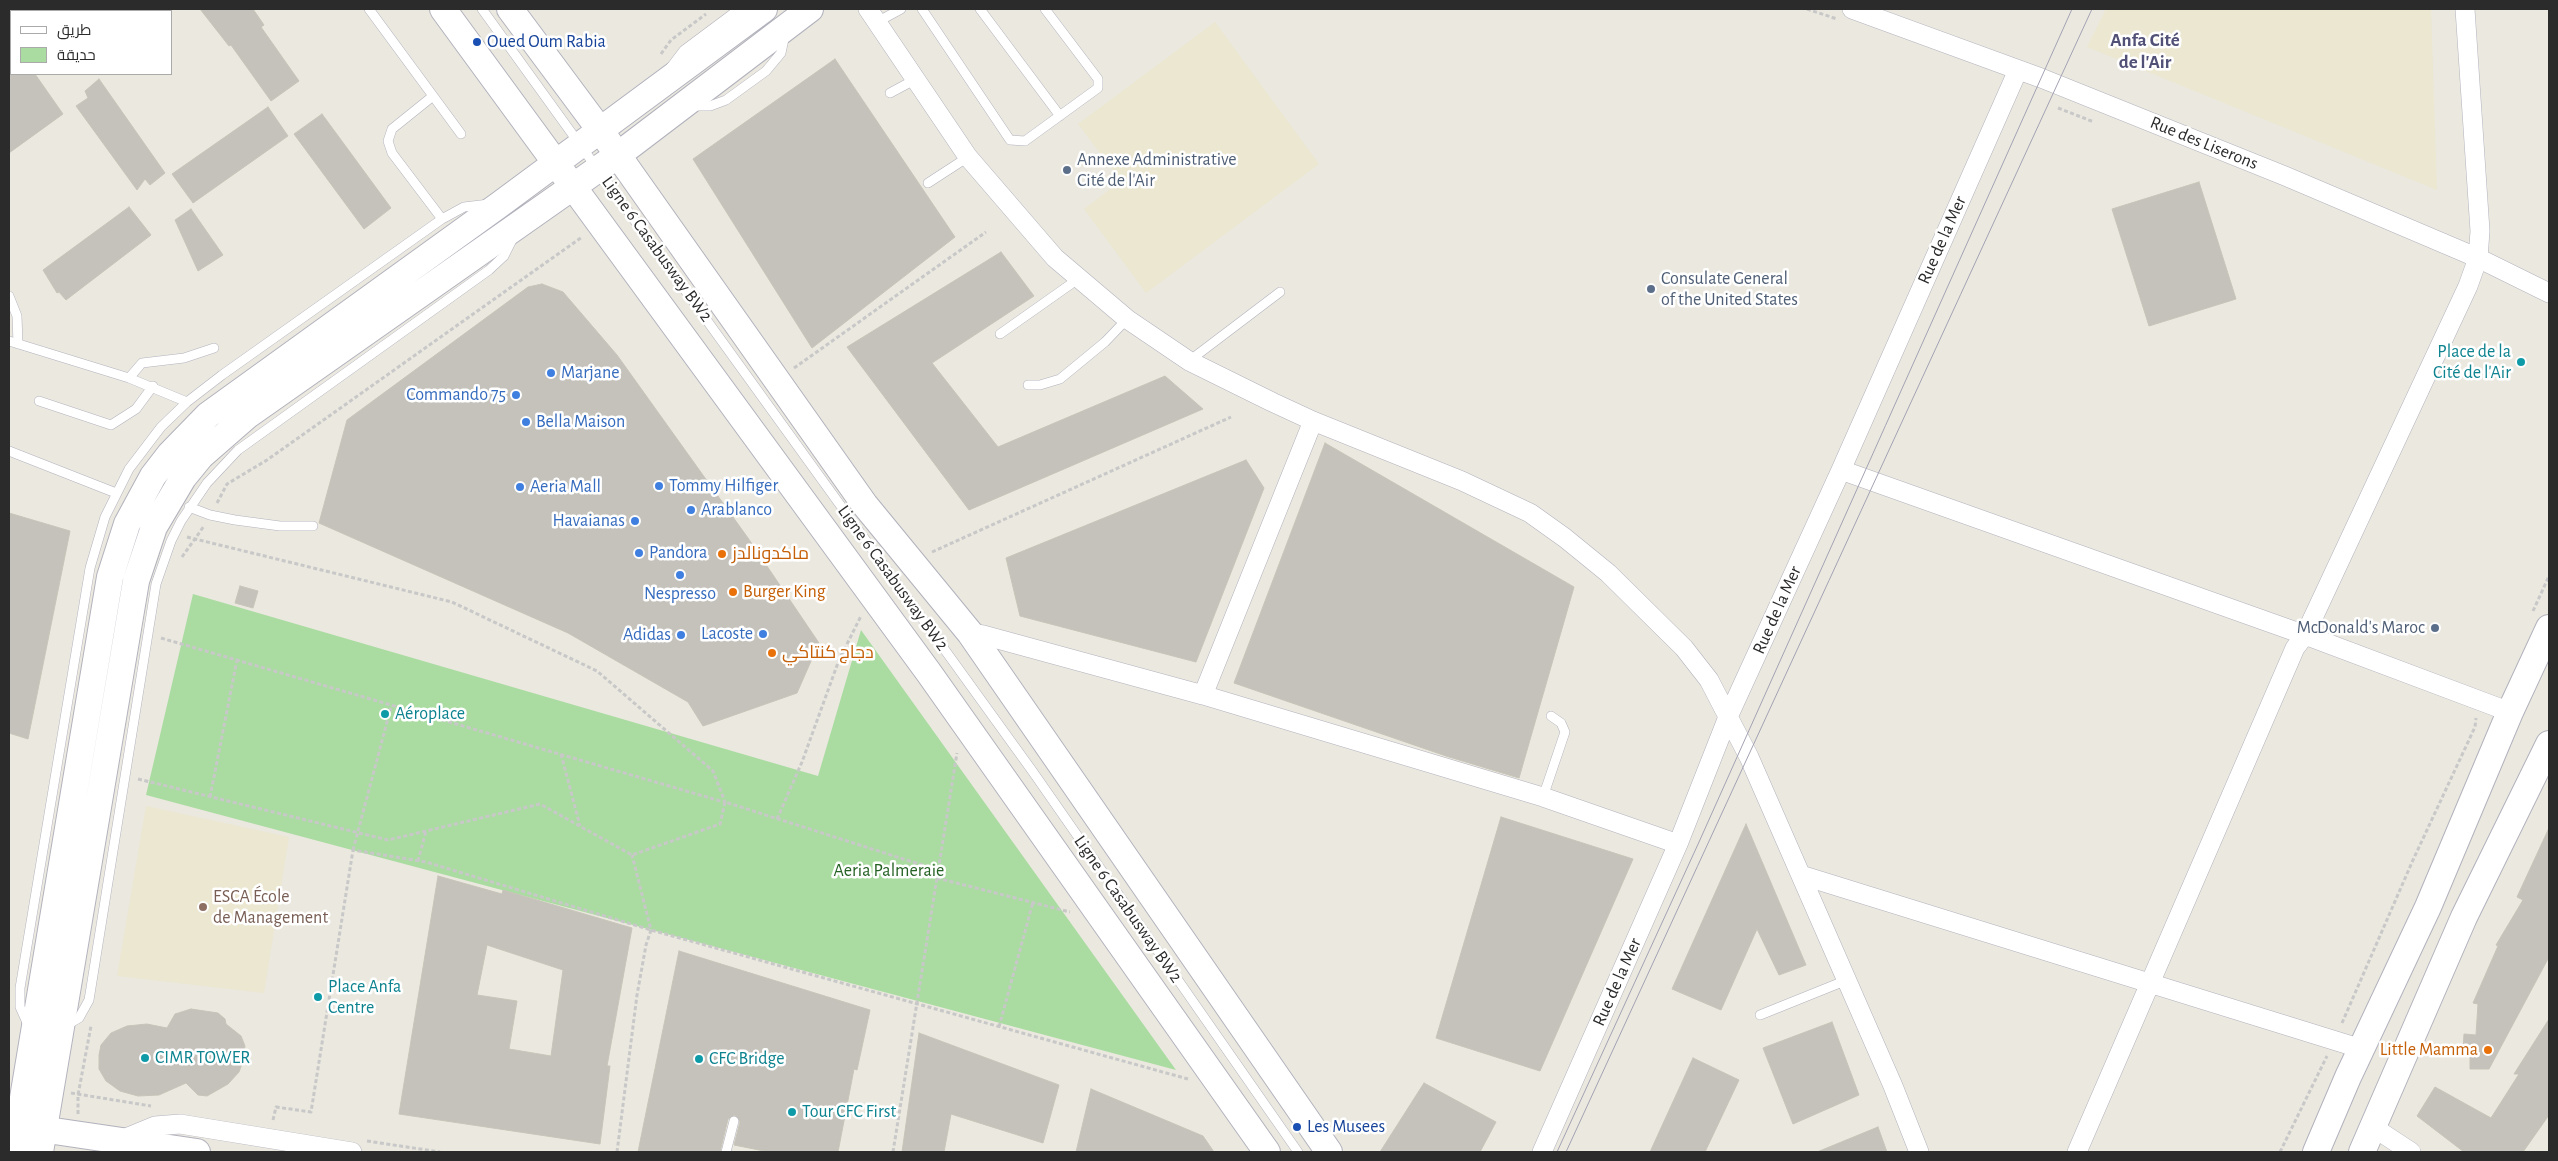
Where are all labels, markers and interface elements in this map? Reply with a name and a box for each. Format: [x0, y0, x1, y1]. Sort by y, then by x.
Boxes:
legend [10, 10, 172, 75]
text: طريق [57, 23, 91, 38]
district label: Anfa Cité de l'Air [2110, 29, 2180, 73]
place label: Oued Oum Rabia [487, 31, 606, 53]
marker: Oued Oum Rabia [471, 36, 483, 48]
text: حديقة [57, 48, 96, 63]
street label: Rue des Liserons [2147, 112, 2261, 174]
place label: Annexe Administrative Cité de l'Air [1077, 149, 1237, 192]
marker: Annexe Administrative Cité de l'Air [1061, 164, 1073, 176]
street label: Ligne 6 Casabusway BW2 [597, 172, 717, 326]
street label: Rue de la Mer [1913, 193, 1971, 287]
place label: Consulate General of the United States [1661, 268, 1798, 310]
marker: Consulate General of the United States [1645, 283, 1657, 295]
place label: Place de la Cité de l'Air [2433, 341, 2511, 384]
marker: Place de la Cité de l'Air [2515, 356, 2527, 368]
place label: Marjane [561, 362, 619, 384]
marker: Marjane [545, 367, 557, 379]
place label: Commando 75 [406, 384, 506, 406]
marker: Commando 75 [510, 389, 522, 401]
place label: Bella Maison [536, 411, 625, 433]
marker: Bella Maison [520, 416, 532, 428]
place label: Tommy Hilfiger [669, 475, 778, 497]
place label: Aeria Mall [530, 476, 601, 498]
marker: Tommy Hilfiger [653, 480, 665, 492]
marker: Aeria Mall [514, 481, 526, 493]
place label: Arablanco [701, 499, 772, 521]
street label: Ligne 6 Casabusway BW2 [833, 501, 953, 655]
marker: Arablanco [685, 504, 697, 516]
place label: Havaianas [553, 510, 625, 532]
marker: Havaianas [629, 515, 641, 527]
place label: Pandora [649, 542, 707, 564]
place label: ماكدونالدز [732, 543, 809, 565]
marker: Pandora [633, 547, 645, 559]
marker: ماكدونالدز [716, 548, 728, 560]
street label: Rue de la Mer [1748, 563, 1806, 657]
marker: Nespresso [674, 569, 686, 581]
place label: Burger King [743, 581, 826, 603]
place label: Nespresso [644, 583, 716, 605]
marker: Burger King [727, 586, 739, 598]
place label: McDonald's Maroc [2297, 617, 2425, 639]
marker: McDonald's Maroc [2429, 622, 2441, 634]
place label: Lacoste [701, 623, 753, 645]
place label: Adidas [623, 624, 671, 646]
marker: Lacoste [757, 628, 769, 640]
marker: Adidas [675, 629, 687, 641]
place label: دجاج كنتاكي [782, 642, 874, 664]
marker: دجاج كنتاكي [766, 647, 778, 659]
place label: Aéroplace [395, 703, 465, 725]
marker: Aéroplace [379, 708, 391, 720]
street label: Ligne 6 Casabusway BW2 [1069, 831, 1187, 987]
park label: Aeria Palmeraie [834, 860, 944, 882]
place label: ESCA École de Management [213, 886, 328, 929]
marker: ESCA École de Management [197, 901, 209, 913]
street label: Rue de la Mer [1588, 935, 1646, 1029]
place label: Place Anfa Centre [328, 976, 401, 1019]
marker: Place Anfa Centre [312, 991, 324, 1003]
place label: Little Mamma [2380, 1039, 2478, 1061]
marker: Little Mamma [2482, 1044, 2494, 1056]
place label: CIMR TOWER [155, 1047, 250, 1069]
place label: CFC Bridge [709, 1048, 785, 1070]
marker: CIMR TOWER [139, 1052, 151, 1064]
marker: CFC Bridge [693, 1053, 705, 1065]
place label: Tour CFC First [802, 1101, 896, 1123]
marker: Tour CFC First [786, 1106, 798, 1118]
place label: Les Musees [1307, 1116, 1385, 1138]
marker: Les Musees [1291, 1121, 1303, 1133]

